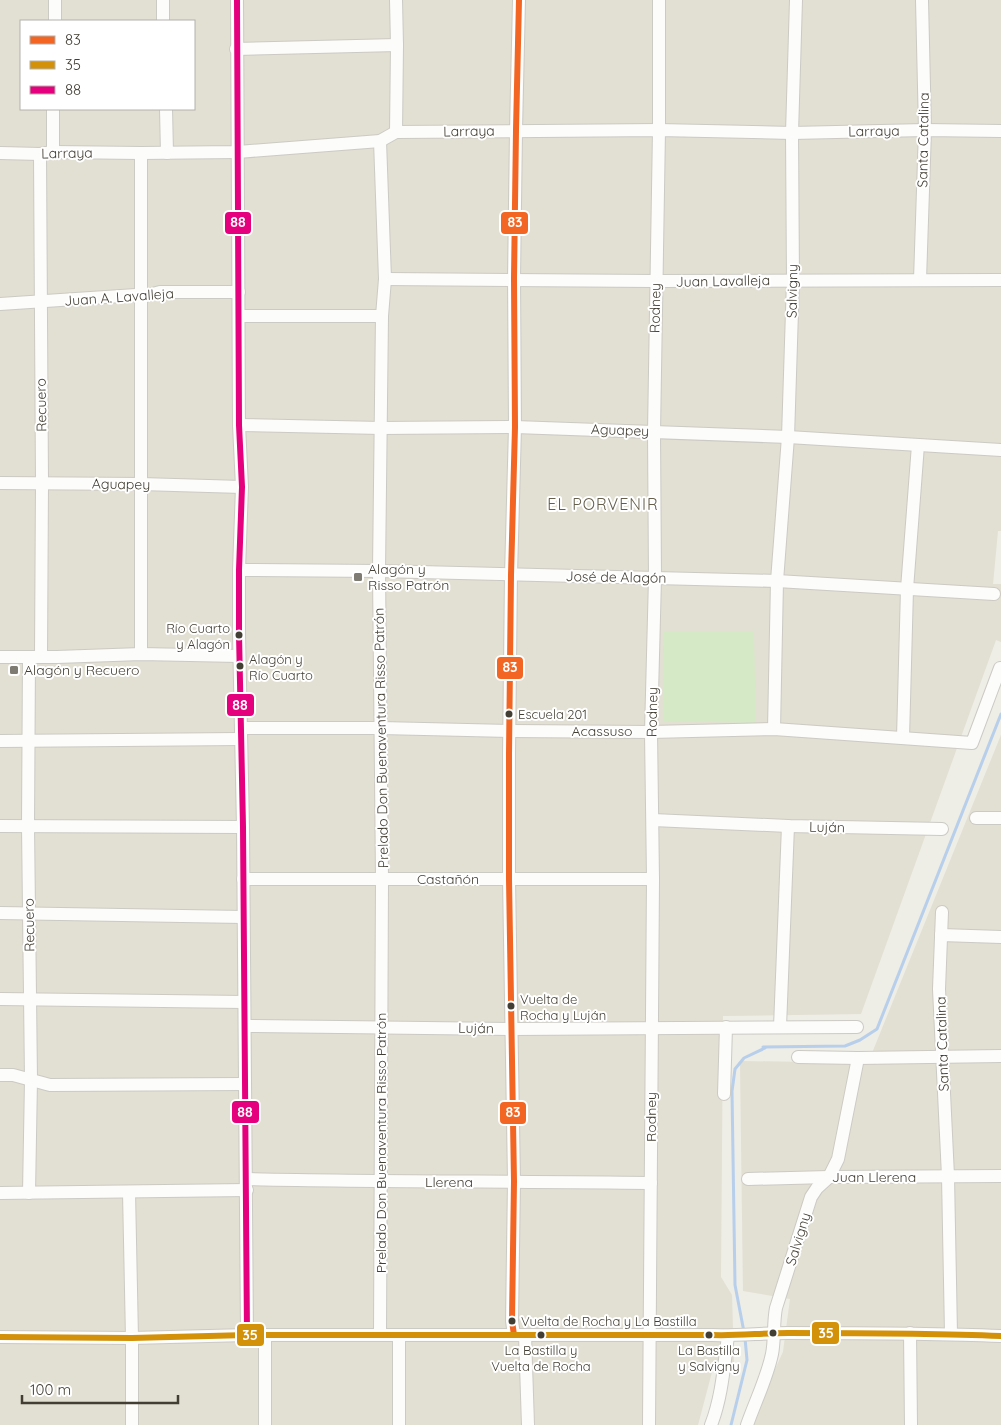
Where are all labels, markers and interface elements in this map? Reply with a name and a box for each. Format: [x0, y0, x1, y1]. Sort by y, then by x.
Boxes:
legend [20, 20, 195, 110]
text: 83 [65, 30, 81, 49]
text: 35 [65, 55, 81, 74]
text: 88 [65, 80, 81, 99]
street label: Santa Catalina [913, 92, 933, 188]
street label: Larraya [443, 122, 495, 140]
street label: Larraya [848, 122, 900, 140]
street label: Larraya [41, 144, 93, 162]
line badge: 88 [224, 211, 252, 235]
line badge: 83 [500, 211, 529, 235]
text: 88 [230, 213, 246, 231]
text: 83 [507, 213, 523, 231]
street label: Salvigny [783, 264, 801, 318]
street label: Juan Lavalleja [676, 271, 770, 291]
street label: Rodney [646, 283, 664, 333]
street label: Juan A. Lavalleja [64, 284, 174, 310]
street label: Recuero [32, 378, 50, 432]
street label: Aguapey [590, 420, 650, 440]
street label: Aguapey [92, 474, 150, 494]
district label: EL PORVENIR [547, 494, 659, 514]
place label: Alagón y Risso Patrón [368, 560, 449, 594]
street label: José de Alagón [565, 567, 667, 587]
marker: Alagón y Risso Patrón [352, 571, 364, 583]
street label: Prelado Don Buenaventura Risso Patrón [370, 608, 392, 868]
place label: Río Cuarto y Alagón [166, 620, 230, 652]
marker: Río Cuarto y Alagón [234, 630, 244, 640]
place label: Alagón y Río Cuarto [249, 651, 313, 683]
line badge: 83 [496, 656, 524, 680]
text: 83 [502, 658, 518, 676]
place label: Alagón y Recuero [24, 661, 140, 679]
marker: Alagón y Río Cuarto [235, 661, 245, 671]
marker: Alagón y Recuero [8, 664, 20, 676]
street label: Rodney [643, 687, 661, 737]
line badge: 88 [226, 693, 255, 717]
text: 88 [232, 696, 248, 714]
place label: Escuela 201 [518, 706, 587, 722]
marker: Escuela 201 [504, 709, 514, 719]
street label: Acassuso [572, 722, 632, 740]
street label: Luján [809, 818, 845, 836]
street label: Castañón [417, 870, 479, 888]
street label: Recuero [20, 898, 38, 952]
place label: Vuelta de Rocha y Luján [520, 991, 606, 1023]
street label: Santa Catalina [931, 996, 953, 1092]
marker: Vuelta de Rocha y Luján [506, 1001, 516, 1011]
street label: Prelado Don Buenaventura Risso Patrón [372, 1013, 390, 1273]
street label: Luján [458, 1019, 494, 1037]
street label: Rodney [642, 1092, 660, 1142]
line badge: 88 [231, 1100, 260, 1124]
line badge: 83 [499, 1101, 527, 1125]
text: 88 [237, 1103, 253, 1121]
text: 83 [505, 1103, 521, 1121]
street label: Juan Llerena [832, 1168, 916, 1186]
street label: Llerena [425, 1173, 473, 1191]
street label: Salvigny [781, 1210, 815, 1268]
place label: Vuelta de Rocha y La Bastilla [521, 1313, 697, 1329]
marker: Vuelta de Rocha y La Bastilla [507, 1316, 517, 1326]
line badge: 35 [811, 1321, 840, 1345]
line badge: 35 [236, 1323, 265, 1347]
text: 35 [818, 1324, 834, 1342]
text: 35 [242, 1326, 258, 1344]
unlabelled marker [768, 1328, 778, 1338]
marker: La Bastilla y Vuelta de Rocha [536, 1330, 546, 1340]
marker: La Bastilla y Salvigny [704, 1330, 714, 1340]
place label: La Bastilla y Vuelta de Rocha [491, 1342, 591, 1374]
place label: La Bastilla y Salvigny [678, 1342, 740, 1374]
scale bar [22, 1372, 179, 1404]
text: 100 m [30, 1380, 71, 1399]

